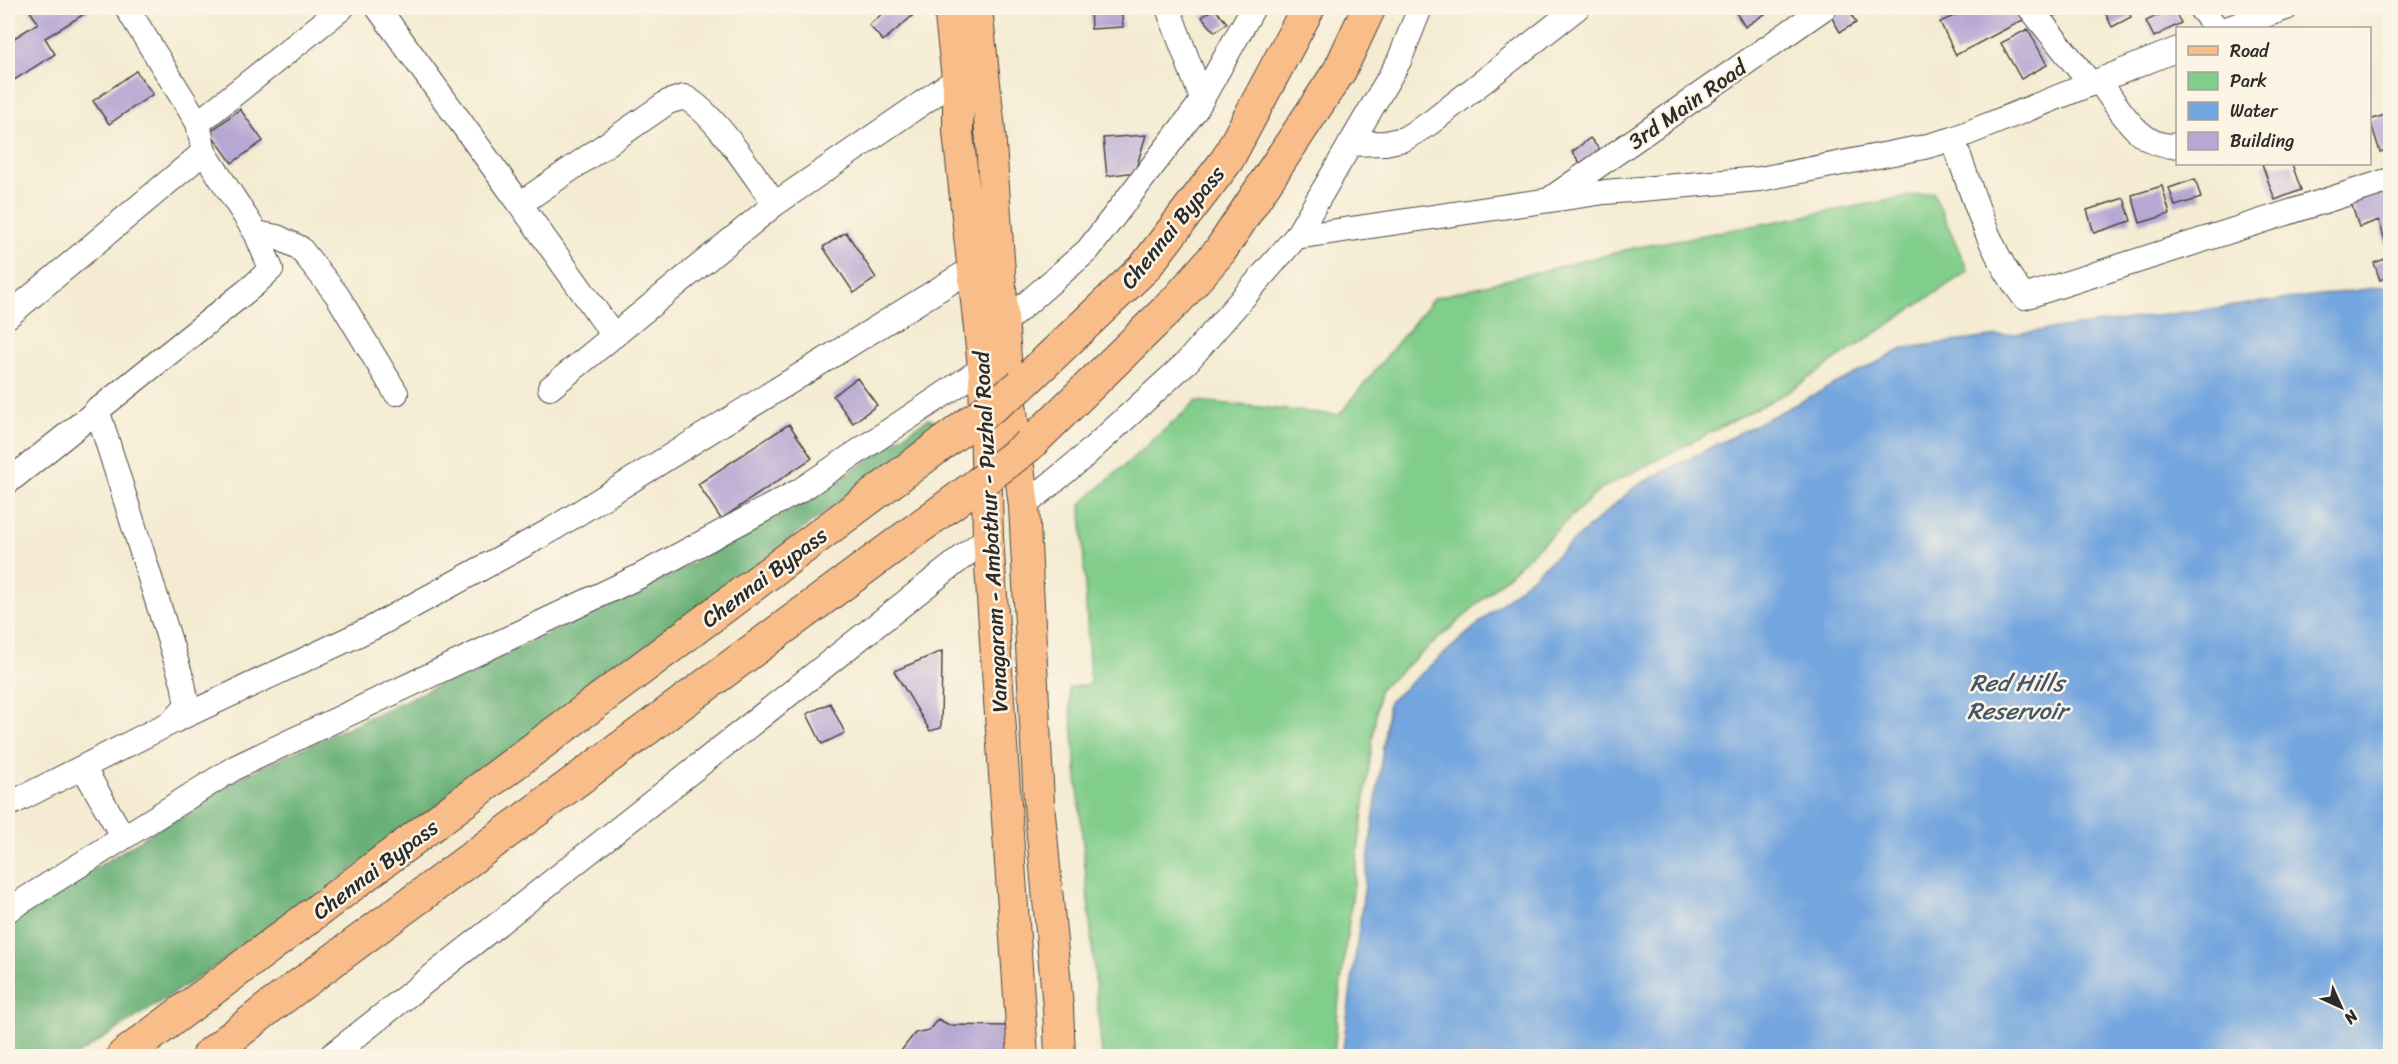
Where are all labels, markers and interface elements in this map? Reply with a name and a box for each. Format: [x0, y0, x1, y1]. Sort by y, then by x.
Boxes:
legend [2176, 27, 2371, 165]
text: Road [2230, 35, 2270, 67]
street label: 3rd Main Road [1620, 48, 1756, 160]
text: Park [2230, 65, 2267, 97]
text: Water [2230, 95, 2279, 127]
text: Building [2230, 125, 2294, 157]
street label: Chennai Bypass [1110, 156, 1235, 298]
street label: Vanagaram - Ambathur - Puzhal Road [961, 349, 1019, 713]
street label: Chennai Bypass [693, 516, 837, 638]
water label: Red Hills Reservoir [1967, 662, 2071, 732]
street label: Chennai Bypass [304, 808, 448, 930]
north arrow [2311, 977, 2371, 1037]
text: N [2336, 1002, 2366, 1032]

